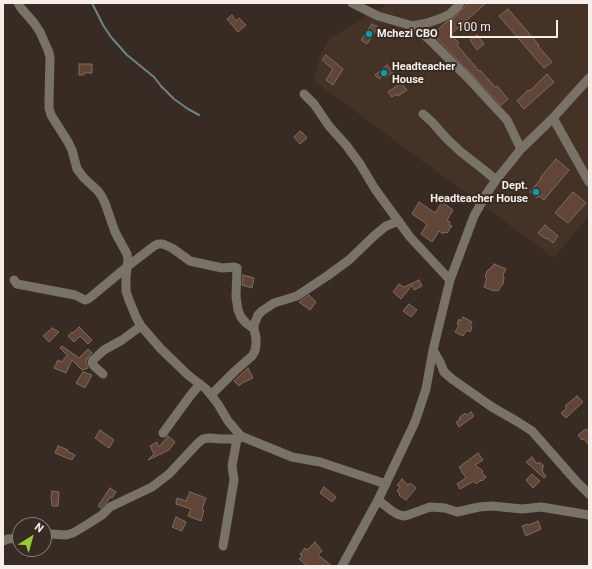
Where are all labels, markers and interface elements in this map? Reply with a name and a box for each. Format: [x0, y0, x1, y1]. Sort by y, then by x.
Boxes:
scale bar [452, 12, 560, 38]
text: 100 m [457, 20, 491, 34]
place label: Mchezi CBO [377, 27, 438, 41]
marker: Mchezi CBO [364, 29, 374, 39]
place label: Headteacher House [392, 60, 455, 86]
marker: Headteacher House [379, 68, 389, 78]
place label: Dept. Headteacher House [430, 179, 528, 205]
marker: Dept. Headteacher House [531, 187, 541, 197]
north arrow [12, 517, 52, 557]
text: N [32, 520, 46, 535]

